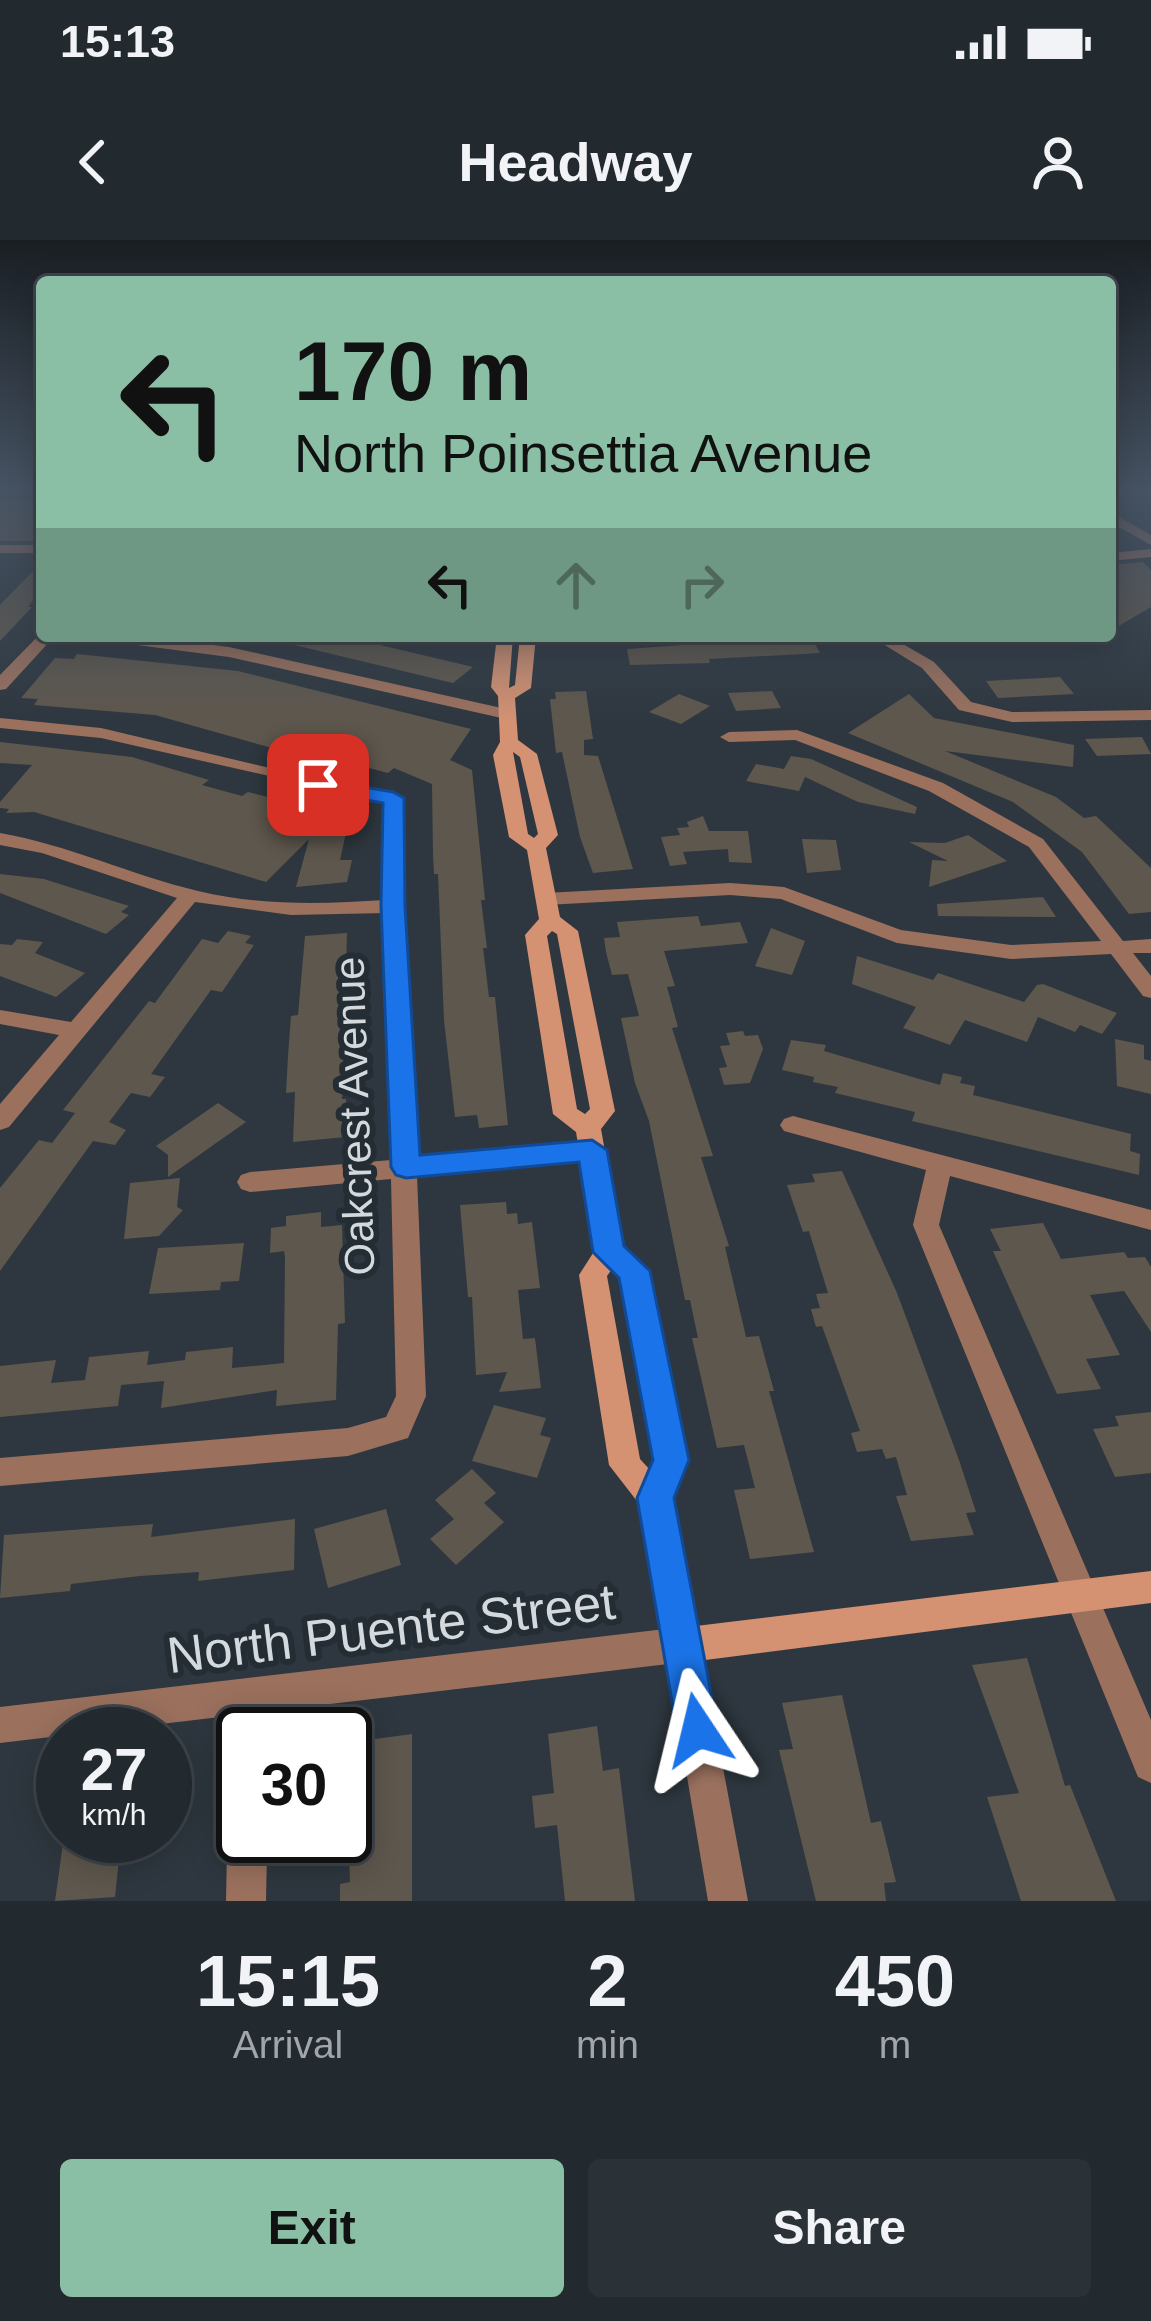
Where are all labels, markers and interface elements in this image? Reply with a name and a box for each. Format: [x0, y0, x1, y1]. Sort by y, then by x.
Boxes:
text: 15:13 [60, 16, 175, 67]
icon: back [60, 129, 126, 195]
icon: person [1025, 129, 1091, 195]
text: Headway [458, 132, 693, 192]
icon: left [96, 324, 252, 480]
text: 170 m [294, 324, 532, 418]
text: North Poinsettia Avenue [294, 423, 872, 483]
icon: left [417, 552, 483, 618]
icon: ahead [543, 552, 609, 618]
icon: right [669, 552, 735, 618]
pin [267, 734, 369, 836]
icon: arrive [285, 752, 351, 818]
street label: Oakcrest Avenue [325, 956, 384, 1276]
street label: North Puente Street [164, 1573, 618, 1684]
position arrow [635, 1667, 761, 1793]
speed limit sign: 30 [216, 1707, 372, 1863]
text: 27 [81, 1736, 147, 1803]
text: km/h [81, 1798, 147, 1831]
text: 15:15 [196, 1941, 380, 2021]
text: 2 [587, 1941, 628, 2021]
text: 450 [835, 1941, 955, 2021]
text: Arrival [233, 2023, 343, 2066]
text: min [576, 2023, 639, 2066]
text: m [879, 2023, 911, 2066]
button: Exit [60, 2159, 564, 2297]
button: Share [588, 2159, 1091, 2297]

